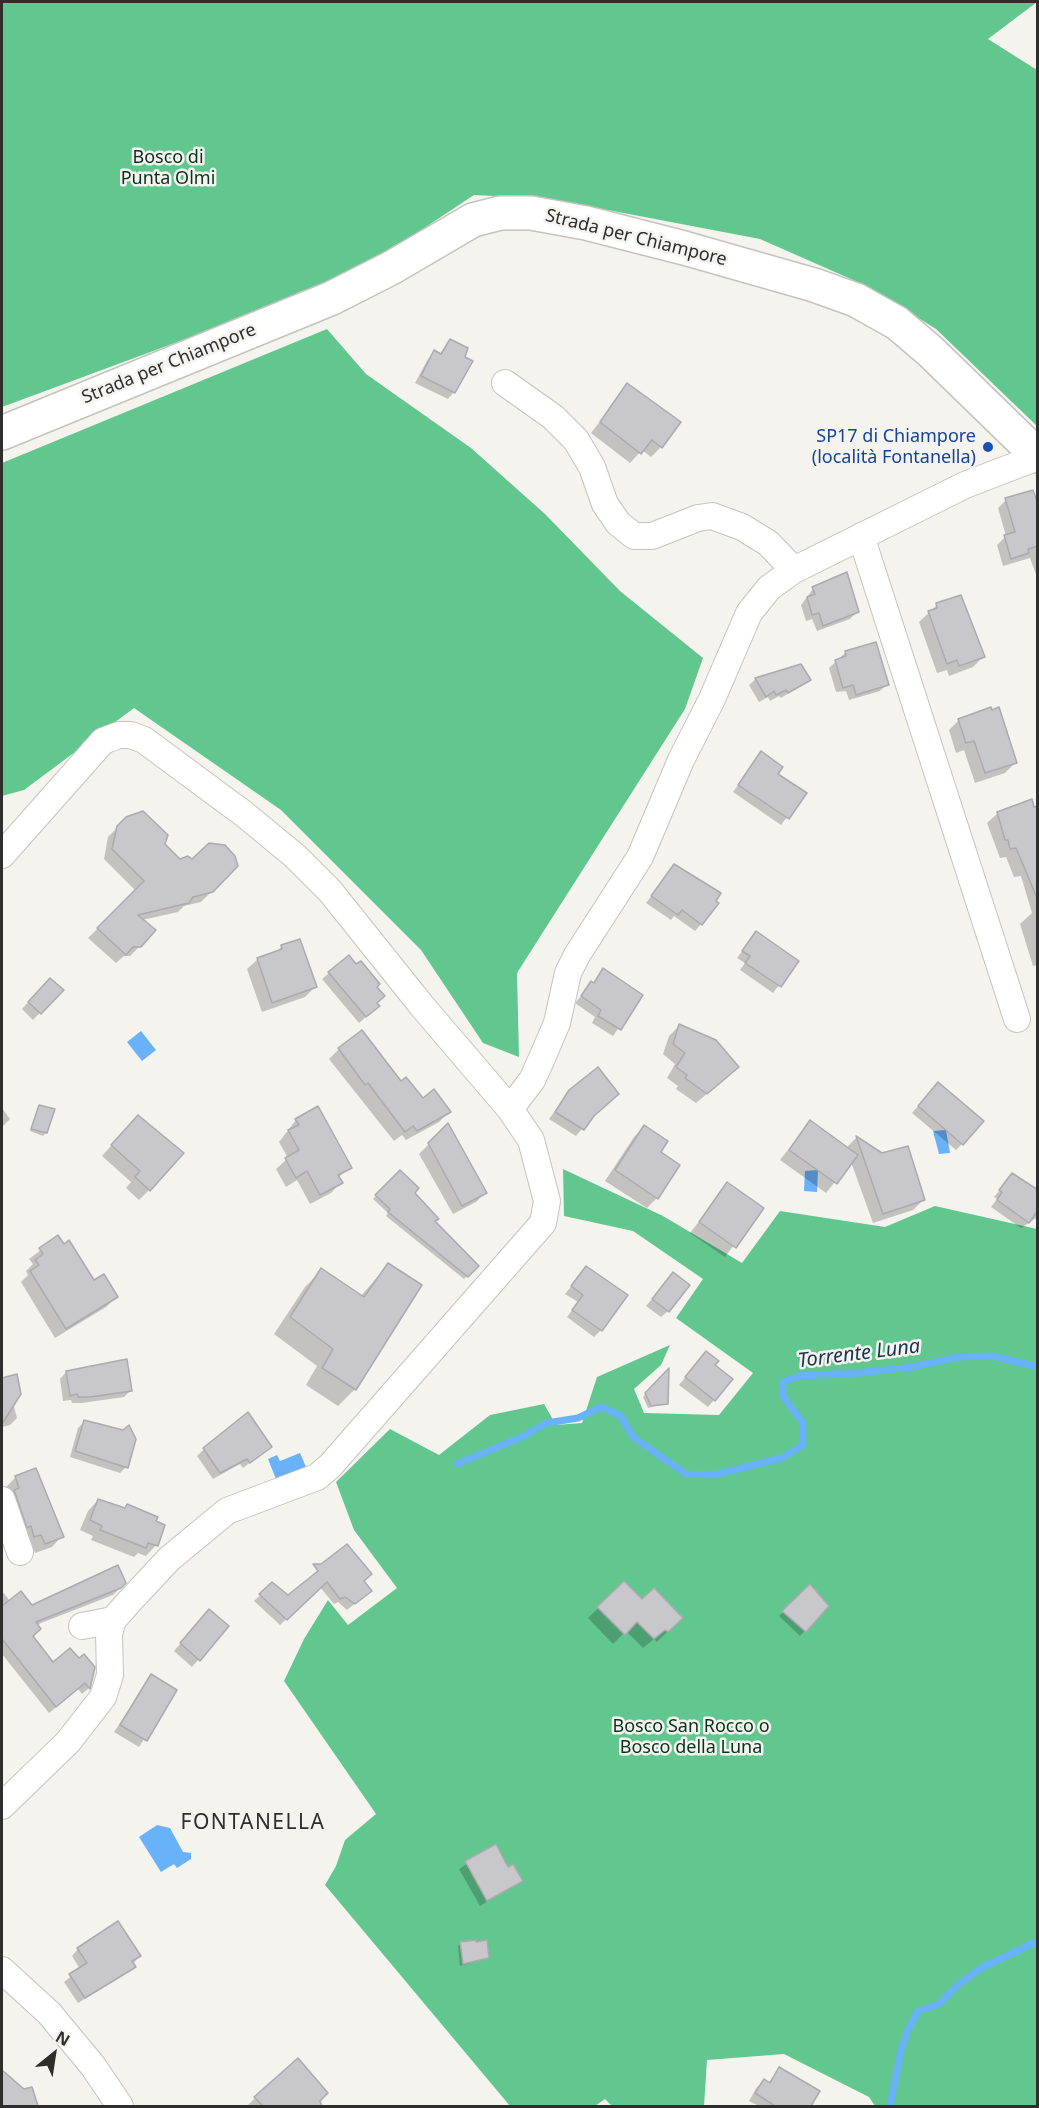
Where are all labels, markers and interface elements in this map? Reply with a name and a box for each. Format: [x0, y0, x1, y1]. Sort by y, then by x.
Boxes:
park label: Bosco di Punta Olmi [121, 147, 215, 190]
street label: Strada per Chiampore [543, 205, 729, 271]
street label: Strada per Chiampore [79, 319, 259, 409]
place label: SP17 di Chiampore (località Fontanella) [812, 426, 976, 468]
marker: SP17 di Chiampore (località Fontanella) [981, 440, 995, 454]
water label: Torrente Luna [797, 1335, 921, 1373]
park label: Bosco San Rocco o Bosco della Luna [612, 1716, 770, 1758]
district label: FONTANELLA [181, 1810, 325, 1836]
north arrow [24, 2024, 84, 2084]
text: N [52, 2026, 74, 2051]

